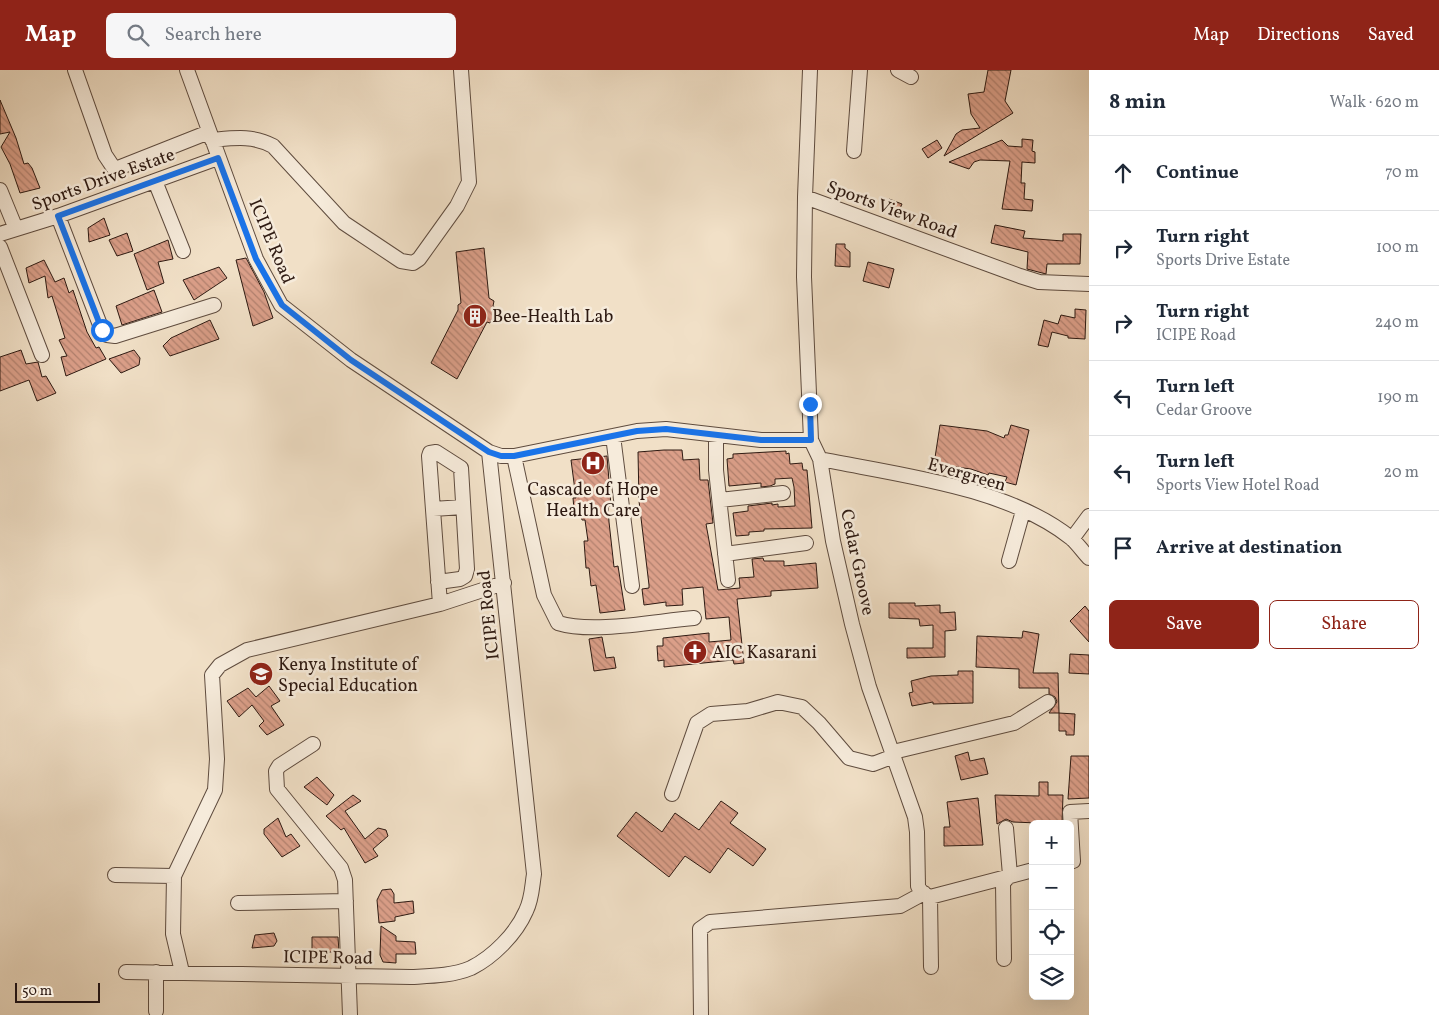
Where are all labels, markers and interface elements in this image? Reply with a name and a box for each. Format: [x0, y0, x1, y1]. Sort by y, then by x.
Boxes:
search box [106, 13, 456, 58]
text: Map [25, 18, 76, 52]
icon: search [124, 21, 152, 49]
text: Search here [164, 22, 262, 48]
text: Map [1193, 23, 1229, 48]
text: Directions [1257, 23, 1340, 48]
text: Saved [1368, 23, 1414, 48]
text: 8 min [1109, 88, 1166, 117]
text: Walk · 620 m [1330, 92, 1419, 114]
street label: Sports Drive Estate [28, 143, 179, 218]
icon: ahead [1109, 159, 1137, 187]
text: Continue [1156, 160, 1239, 186]
text: 70 m [1385, 162, 1419, 184]
street label: Sports View Road [823, 175, 960, 246]
street label: ICIPE Road [242, 195, 300, 288]
text: Turn right [1156, 224, 1249, 250]
icon: right [1109, 234, 1137, 262]
text: 100 m [1376, 237, 1419, 259]
text: Sports Drive Estate [1156, 250, 1290, 272]
text: Turn right [1156, 299, 1249, 325]
building icon: Bee-Health Lab [462, 303, 488, 329]
place label: Bee-Health Lab [492, 305, 613, 330]
icon: right [1109, 309, 1137, 337]
text: 240 m [1375, 312, 1419, 334]
route start [91, 319, 114, 342]
text: ICIPE Road [1156, 325, 1236, 347]
text: Turn left [1156, 374, 1235, 400]
icon: left [1109, 384, 1137, 412]
text: 190 m [1377, 387, 1419, 409]
route end [799, 393, 822, 416]
text: Cedar Groove [1156, 400, 1252, 422]
text: Turn left [1156, 449, 1235, 475]
hospital icon: Cascade of Hope Health Care [580, 450, 606, 476]
street label: Evergreen [924, 452, 1009, 499]
icon: left [1109, 459, 1137, 487]
text: 20 m [1384, 462, 1419, 484]
text: Sports View Hotel Road [1156, 475, 1320, 497]
place label: Cascade of Hope Health Care [528, 478, 658, 524]
street label: Cedar Groove [833, 507, 880, 618]
icon: arrive [1109, 534, 1137, 562]
text: Arrive at destination [1156, 535, 1342, 561]
street label: ICIPE Road [472, 569, 507, 661]
button: Save [1109, 600, 1259, 649]
button: Share [1269, 600, 1419, 649]
church icon: AIC Kasarani [682, 639, 708, 665]
place label: AIC Kasarani [712, 641, 817, 666]
place label: Kenya Institute of Special Education [278, 653, 419, 699]
school or university icon: Kenya Institute of Special Education [248, 661, 274, 687]
map controls [1029, 820, 1074, 1000]
button: + [1029, 820, 1074, 865]
button: − [1029, 865, 1074, 910]
button: locate [1029, 910, 1074, 955]
street label: ICIPE Road [283, 945, 373, 972]
button: layers [1029, 955, 1074, 1000]
scale bar [15, 980, 100, 1003]
text: 50 m [22, 982, 52, 1001]

